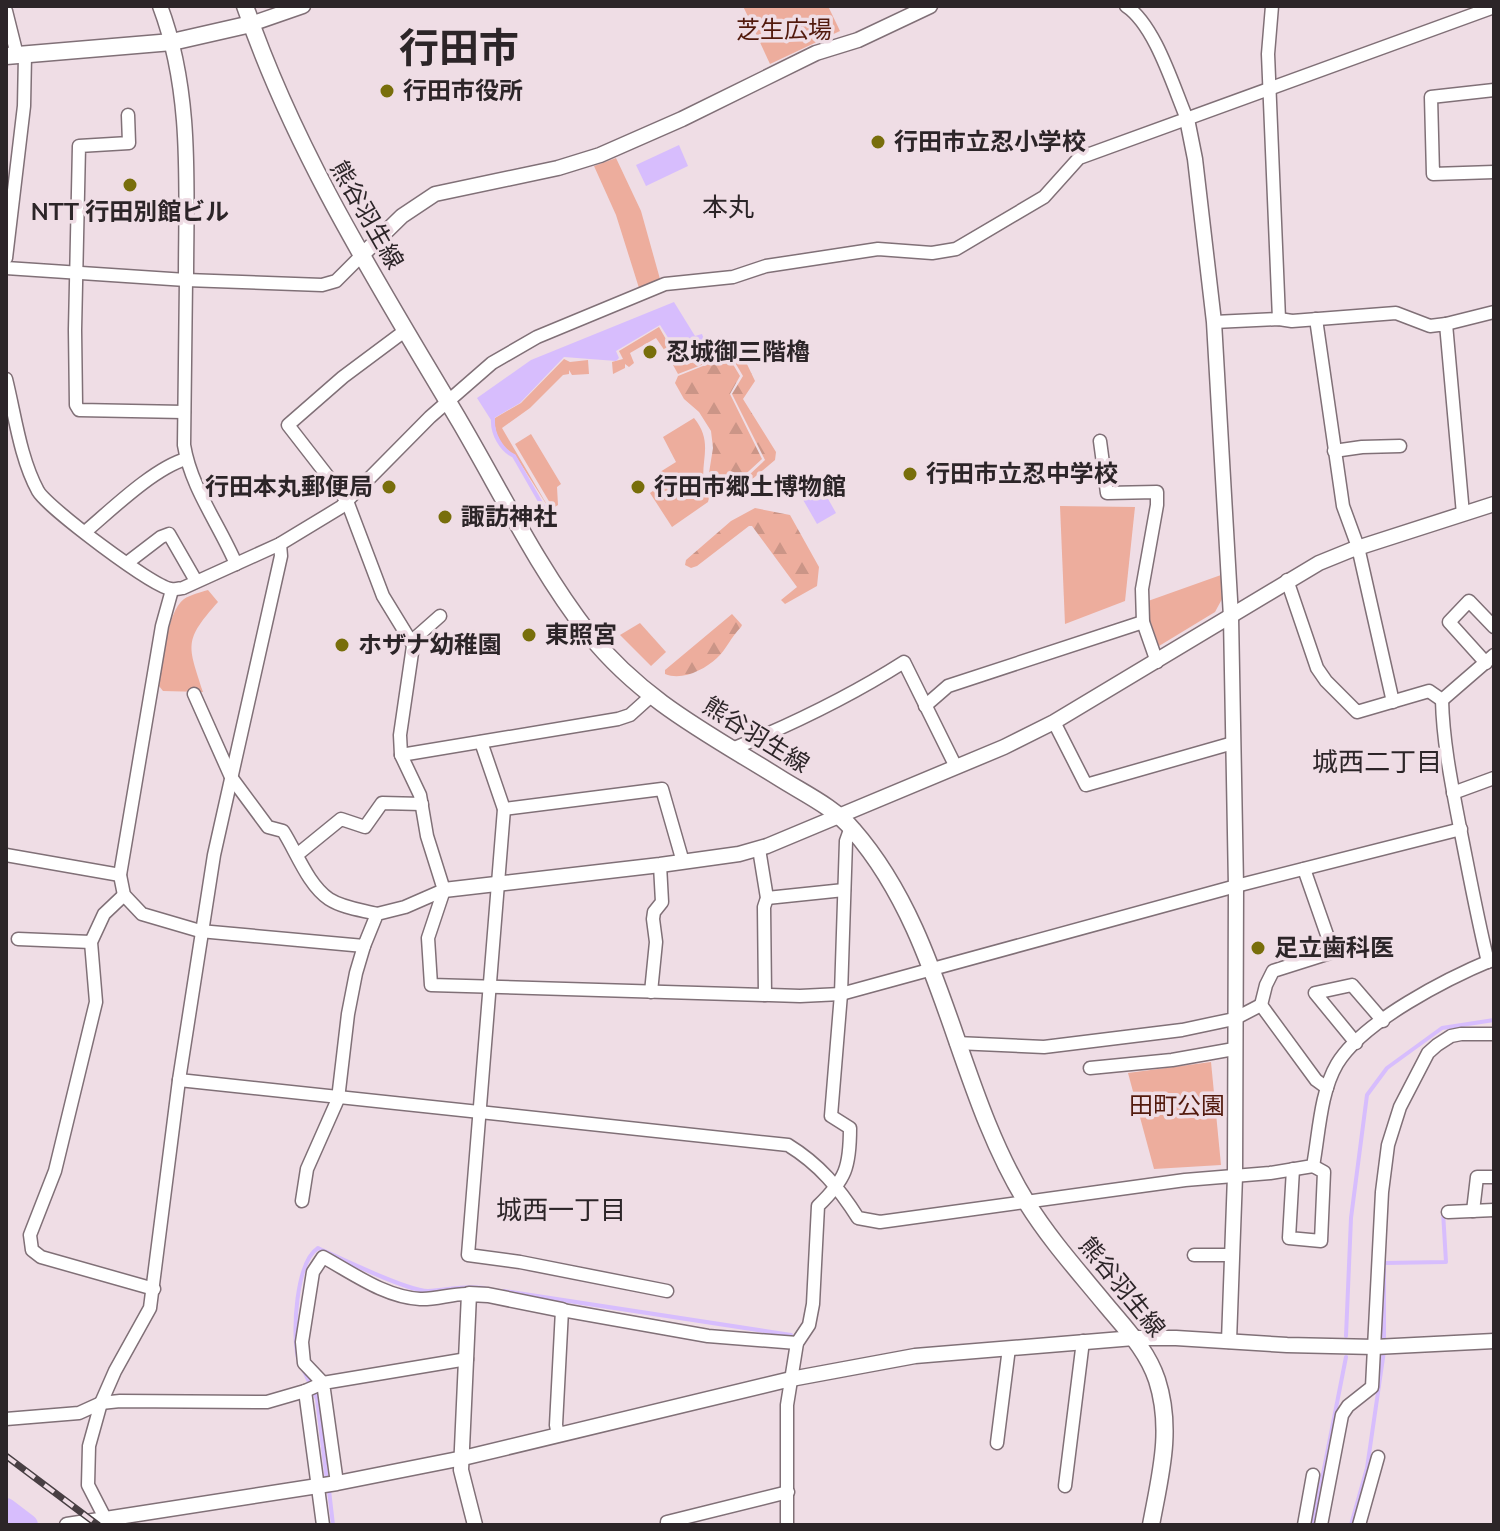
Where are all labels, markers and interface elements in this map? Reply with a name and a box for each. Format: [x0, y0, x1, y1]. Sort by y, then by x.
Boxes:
park label: 芝生広場 [736, 14, 832, 46]
district label: 行田市 [399, 22, 519, 76]
place label: 行田市役所 [403, 75, 523, 107]
marker: 行田市役所 [378, 82, 396, 100]
place label: 行田市立忍小学校 [894, 126, 1086, 158]
marker: 行田市立忍小学校 [869, 133, 887, 151]
street label: 熊谷羽生線 [323, 155, 411, 275]
marker: NTT 行田別館ビル [121, 176, 139, 194]
district label: 本丸 [702, 190, 754, 225]
place label: NTT 行田別館ビル [31, 196, 229, 228]
place label: 忍城御三階櫓 [666, 336, 810, 368]
marker: 忍城御三階櫓 [641, 343, 659, 361]
place label: 行田市立忍中学校 [926, 458, 1118, 490]
marker: 行田市立忍中学校 [901, 465, 919, 483]
place label: 行田本丸郵便局 [205, 471, 373, 503]
place label: 行田市郷土博物館 [654, 471, 846, 503]
marker: 行田本丸郵便局 [380, 478, 398, 496]
marker: 行田市郷土博物館 [629, 478, 647, 496]
place label: 諏訪神社 [461, 501, 557, 533]
marker: 諏訪神社 [436, 508, 454, 526]
place label: 東照宮 [545, 619, 617, 651]
marker: 東照宮 [520, 626, 538, 644]
place label: ホザナ幼稚園 [358, 629, 502, 661]
marker: ホザナ幼稚園 [333, 636, 351, 654]
street label: 熊谷羽生線 [697, 690, 815, 780]
district label: 城西二丁目 [1312, 745, 1442, 780]
place label: 足立歯科医 [1274, 932, 1394, 964]
marker: 足立歯科医 [1249, 939, 1267, 957]
park label: 田町公園 [1129, 1090, 1225, 1122]
district label: 城西一丁目 [496, 1193, 626, 1228]
street label: 熊谷羽生線 [1072, 1230, 1172, 1344]

